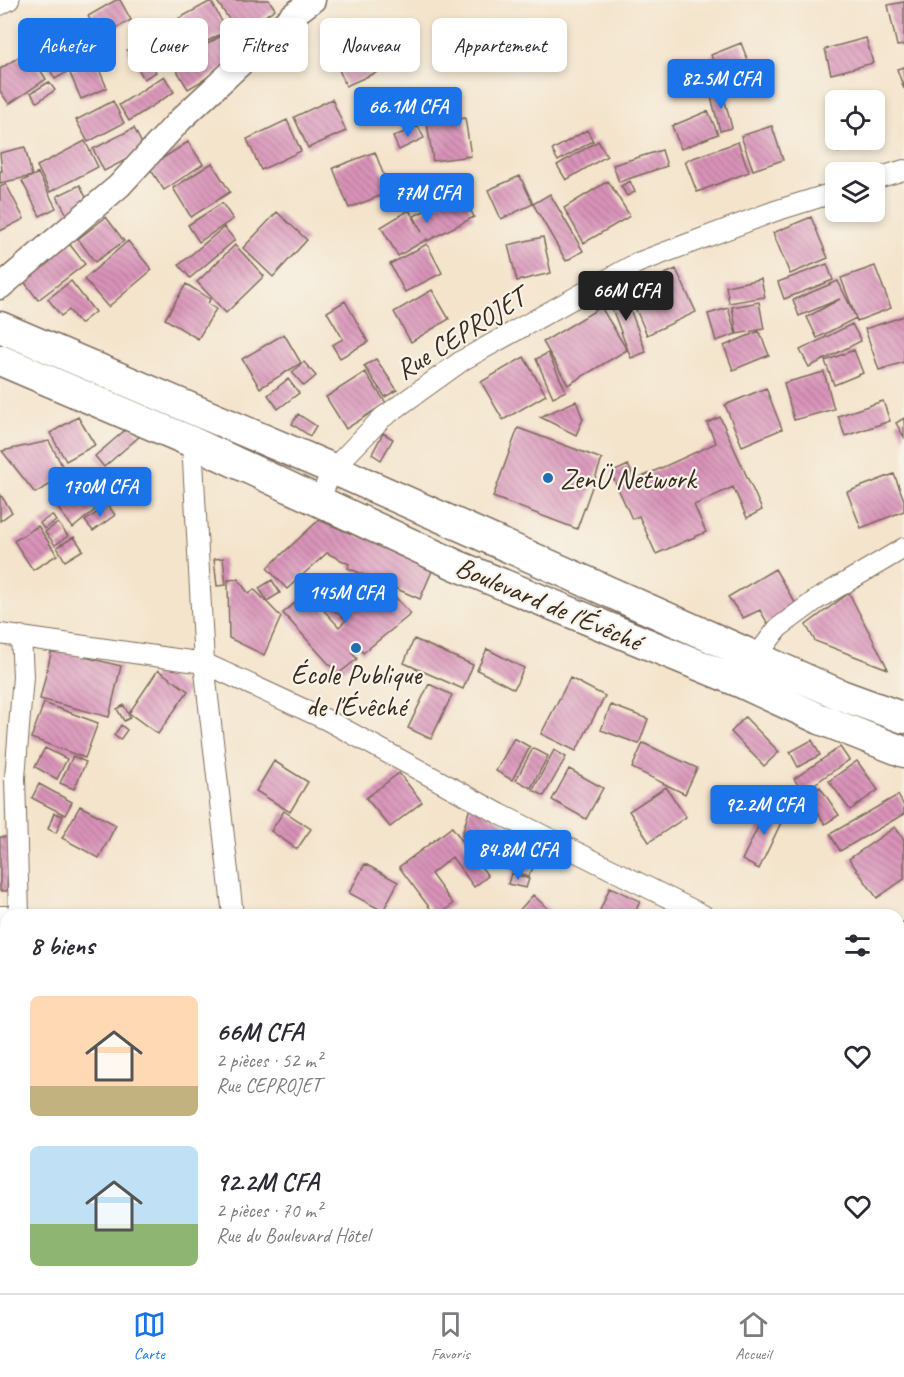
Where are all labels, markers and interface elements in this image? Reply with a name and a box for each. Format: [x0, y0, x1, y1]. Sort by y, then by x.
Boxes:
chip: Acheter [18, 18, 116, 72]
chip: Louer [128, 18, 208, 72]
chip: Filtres [220, 18, 308, 72]
chip: Nouveau [320, 18, 420, 72]
chip: Appartement [432, 18, 567, 72]
pin: 82.5M CFA [652, 59, 790, 110]
text: 82.5M CFA [682, 66, 761, 91]
pin: 66.1M CFA [339, 87, 477, 138]
map controls [825, 90, 885, 222]
button: locate [825, 90, 885, 150]
text: 66.1M CFA [368, 94, 448, 119]
button: layers [825, 162, 885, 222]
pin: 77M CFA [372, 173, 482, 224]
text: 77M CFA [394, 180, 460, 205]
pin: 66M CFA [571, 271, 681, 322]
street label: Rue CEPROJET [389, 276, 538, 387]
text: 66M CFA [592, 278, 660, 303]
place label: ZenÜ Network [560, 461, 698, 496]
pin: 170M CFA [38, 467, 162, 518]
marker: ZenÜ Network [541, 471, 555, 485]
text: 170M CFA [62, 474, 138, 499]
street label: Boulevard de l'Évêché [451, 549, 651, 660]
pin: 145M CFA [284, 573, 408, 624]
text: 145M CFA [308, 580, 384, 605]
marker: École Publique de l'Évêché [349, 641, 363, 655]
place label: École Publique de l'Évêché [291, 657, 423, 724]
pin: 92.2M CFA [695, 785, 833, 836]
text: 92.2M CFA [724, 792, 804, 817]
pin: 84.8M CFA [449, 830, 587, 881]
text: 84.8M CFA [478, 837, 558, 862]
text: 8 biens [30, 929, 94, 962]
icon: filters [841, 929, 874, 962]
text: 66M CFA [216, 1015, 303, 1048]
icon: home [78, 1020, 150, 1092]
icon: heart [841, 1040, 874, 1073]
text: 2 pièces · 52 m² [216, 1048, 322, 1073]
text: Rue CEPROJET [216, 1073, 321, 1098]
text: 92.2M CFA [216, 1165, 319, 1198]
icon: home [78, 1170, 150, 1242]
icon: heart [841, 1190, 874, 1223]
text: 2 pièces · 70 m² [216, 1198, 322, 1223]
text: Rue du Boulevard Hôtel [216, 1223, 370, 1248]
tab: Carte [133, 1308, 166, 1364]
tab: Favoris [431, 1308, 470, 1364]
tab: Accueil [735, 1308, 771, 1364]

